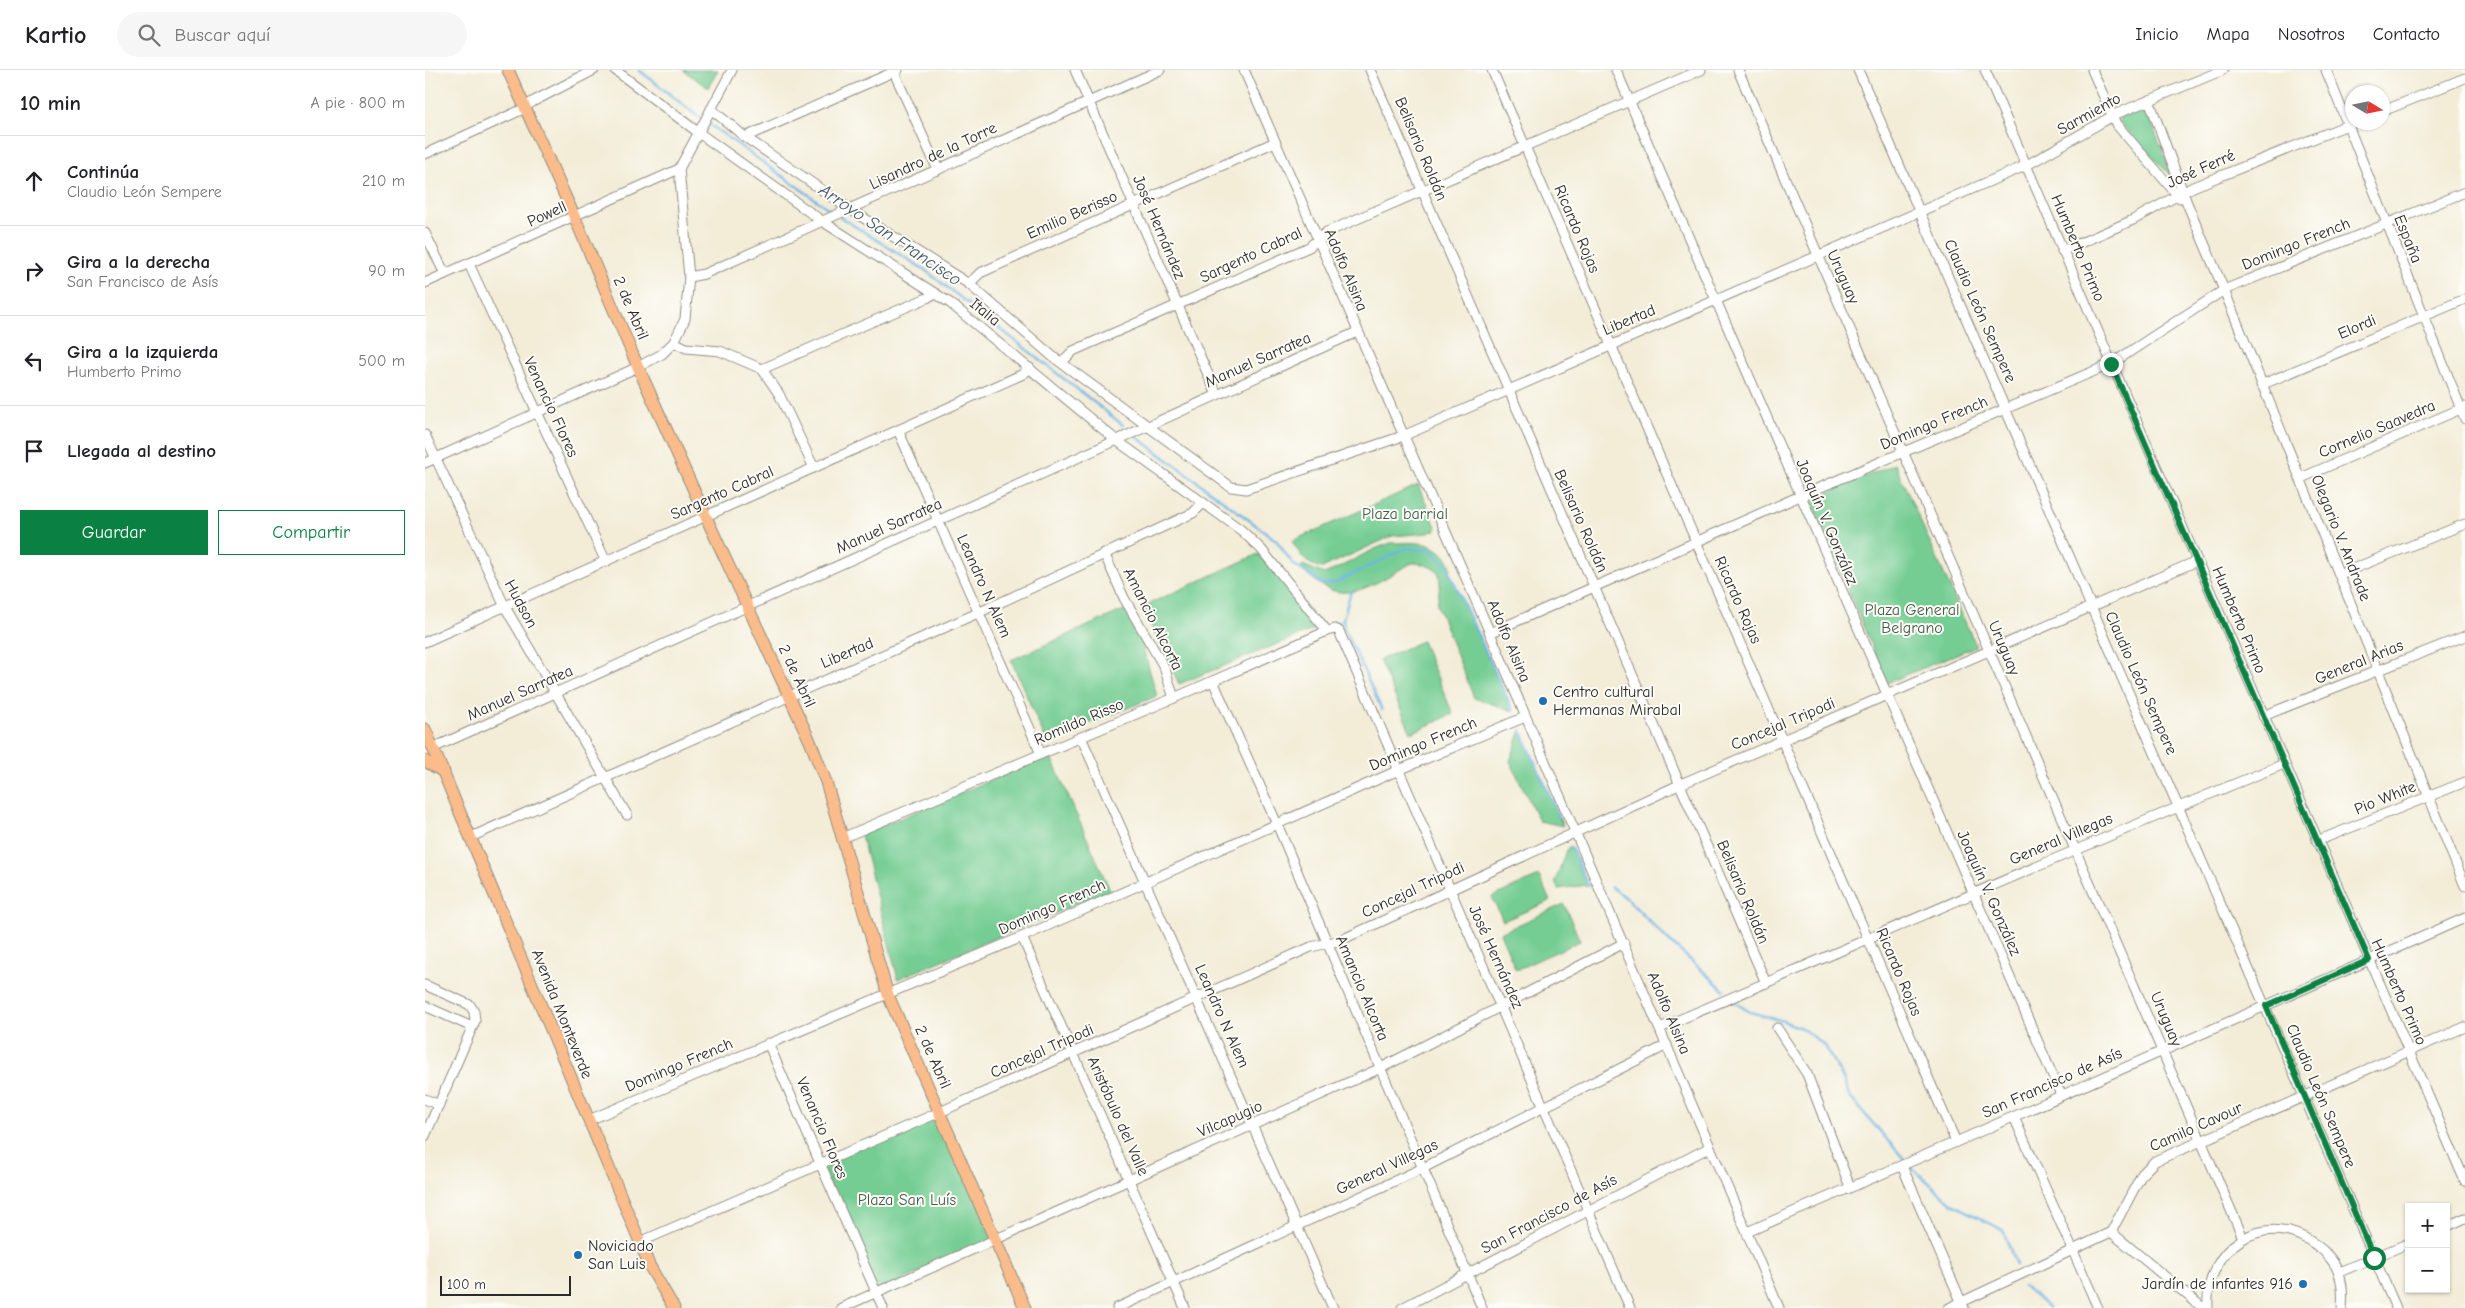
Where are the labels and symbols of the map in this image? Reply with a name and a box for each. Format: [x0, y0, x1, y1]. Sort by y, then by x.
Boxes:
north arrow [2345, 85, 2390, 130]
street label: Sarmiento [2054, 89, 2124, 139]
street label: Belisario Roldán [1391, 95, 1451, 203]
street label: Lisandro de la Torre [866, 119, 1000, 193]
street label: José Ferré [2164, 146, 2238, 192]
street label: José Hernández [1129, 172, 1189, 282]
water label: Arroyo San Francisco [814, 179, 965, 290]
street label: Ricardo Rojas [1550, 182, 1604, 276]
street label: Emilio Berisso [1024, 187, 1120, 243]
street label: Humberto Primo [2047, 192, 2109, 304]
street label: Powell [525, 197, 569, 231]
street label: España [2390, 212, 2426, 266]
street label: Domingo French [2239, 214, 2353, 274]
street label: Sargento Cabral [1197, 223, 1305, 287]
street label: Adolfo Alsina [1321, 226, 1371, 314]
street label: Claudio León Sempere [1940, 237, 2020, 385]
street label: Uruguay [1823, 247, 1863, 308]
street label: 2 de Abril [610, 274, 652, 342]
street label: Italia [966, 294, 1004, 330]
street label: Libertad [1600, 301, 1658, 339]
street label: Elordi [2335, 311, 2379, 343]
street label: Manuel Sarratea [1202, 329, 1314, 391]
route end [2100, 353, 2123, 376]
street label: Venancio Flores [520, 354, 582, 460]
street label: Domingo French [1878, 392, 1990, 454]
street label: Cornelio Saavedra [2316, 396, 2438, 462]
street label: Joaquín V. González [1792, 456, 1862, 588]
street label: Sargento Cabral [668, 462, 776, 524]
street label: Belisario Roldán [1550, 467, 1612, 575]
street label: Olegario V. Andrade [2307, 472, 2375, 604]
street label: Manuel Sarratea [833, 495, 945, 557]
park label: Plaza barrial [1362, 505, 1448, 523]
street label: Leandro N Alem [953, 532, 1015, 640]
street label: Ricardo Rojas [1711, 554, 1765, 647]
street label: Humberto Primo [2208, 564, 2270, 676]
street label: Amancio Alcorta [1119, 565, 1187, 673]
street label: Hudson [501, 577, 541, 631]
street label: Adolfo Alsina [1484, 597, 1534, 685]
park label: Plaza General Belgrano [1864, 601, 1960, 637]
street label: Claudio León Sempere [2101, 609, 2181, 757]
street label: Uruguay [1984, 618, 2024, 679]
street label: Libertad [818, 634, 876, 672]
street label: General Arias [2312, 636, 2406, 688]
street label: 2 de Abril [775, 642, 819, 710]
street label: Manuel Sarratea [464, 662, 576, 724]
place label: Centro cultural Hermanas Mirabal [1553, 683, 1681, 719]
street label: Concejal Tripodi [1728, 694, 1838, 754]
street label: Romildo Risso [1032, 695, 1126, 749]
marker: Centro cultural Hermanas Mirabal [1537, 695, 1549, 707]
street label: Domingo French [1367, 713, 1479, 775]
street label: Pio White [2352, 778, 2418, 818]
street label: General Villegas [2007, 809, 2116, 869]
street label: Joaquín V. González [1953, 828, 2025, 958]
street label: Belisario Roldán [1713, 838, 1773, 946]
street label: Concejal Tripodi [1359, 858, 1467, 922]
street label: Domingo French [996, 875, 1108, 939]
street label: José Hernández [1465, 903, 1527, 1011]
street label: Ricardo Rojas [1872, 925, 1926, 1019]
street label: Amancio Alcorta [1332, 933, 1392, 1043]
street label: Humberto Primo [2367, 936, 2431, 1048]
street label: Avenida Monteverde [528, 947, 596, 1081]
street label: Leandro N Alem [1191, 962, 1253, 1070]
street label: Adolfo Alsina [1644, 969, 1694, 1057]
street label: Uruguay [2146, 989, 2186, 1050]
street label: Concejal Tripodi [988, 1020, 1096, 1082]
street label: Claudio León Sempere [2282, 1021, 2360, 1171]
street label: 2 de Abril [911, 1023, 955, 1091]
street label: Domingo French [623, 1034, 735, 1096]
street label: San Francisco de Asís [1979, 1044, 2125, 1122]
street label: Aristóbulo del Valle [1084, 1053, 1152, 1179]
street label: Venancio Flores [792, 1074, 852, 1182]
street label: Vilcapugio [1195, 1097, 1265, 1141]
street label: Camilo Cavour [2147, 1098, 2246, 1155]
street label: General Villegas [1333, 1135, 1441, 1198]
street label: San Francisco de Asís [1478, 1170, 1620, 1257]
park label: Plaza San Luís [858, 1191, 957, 1209]
place label: Noviciado San Luis [588, 1237, 654, 1273]
route start [2363, 1247, 2386, 1270]
marker: Noviciado San Luis [572, 1249, 584, 1261]
scale bar [440, 1273, 571, 1296]
place label: Jardín de infantes 916 [2142, 1275, 2293, 1293]
marker: Jardín de infantes 916 [2297, 1278, 2309, 1290]

